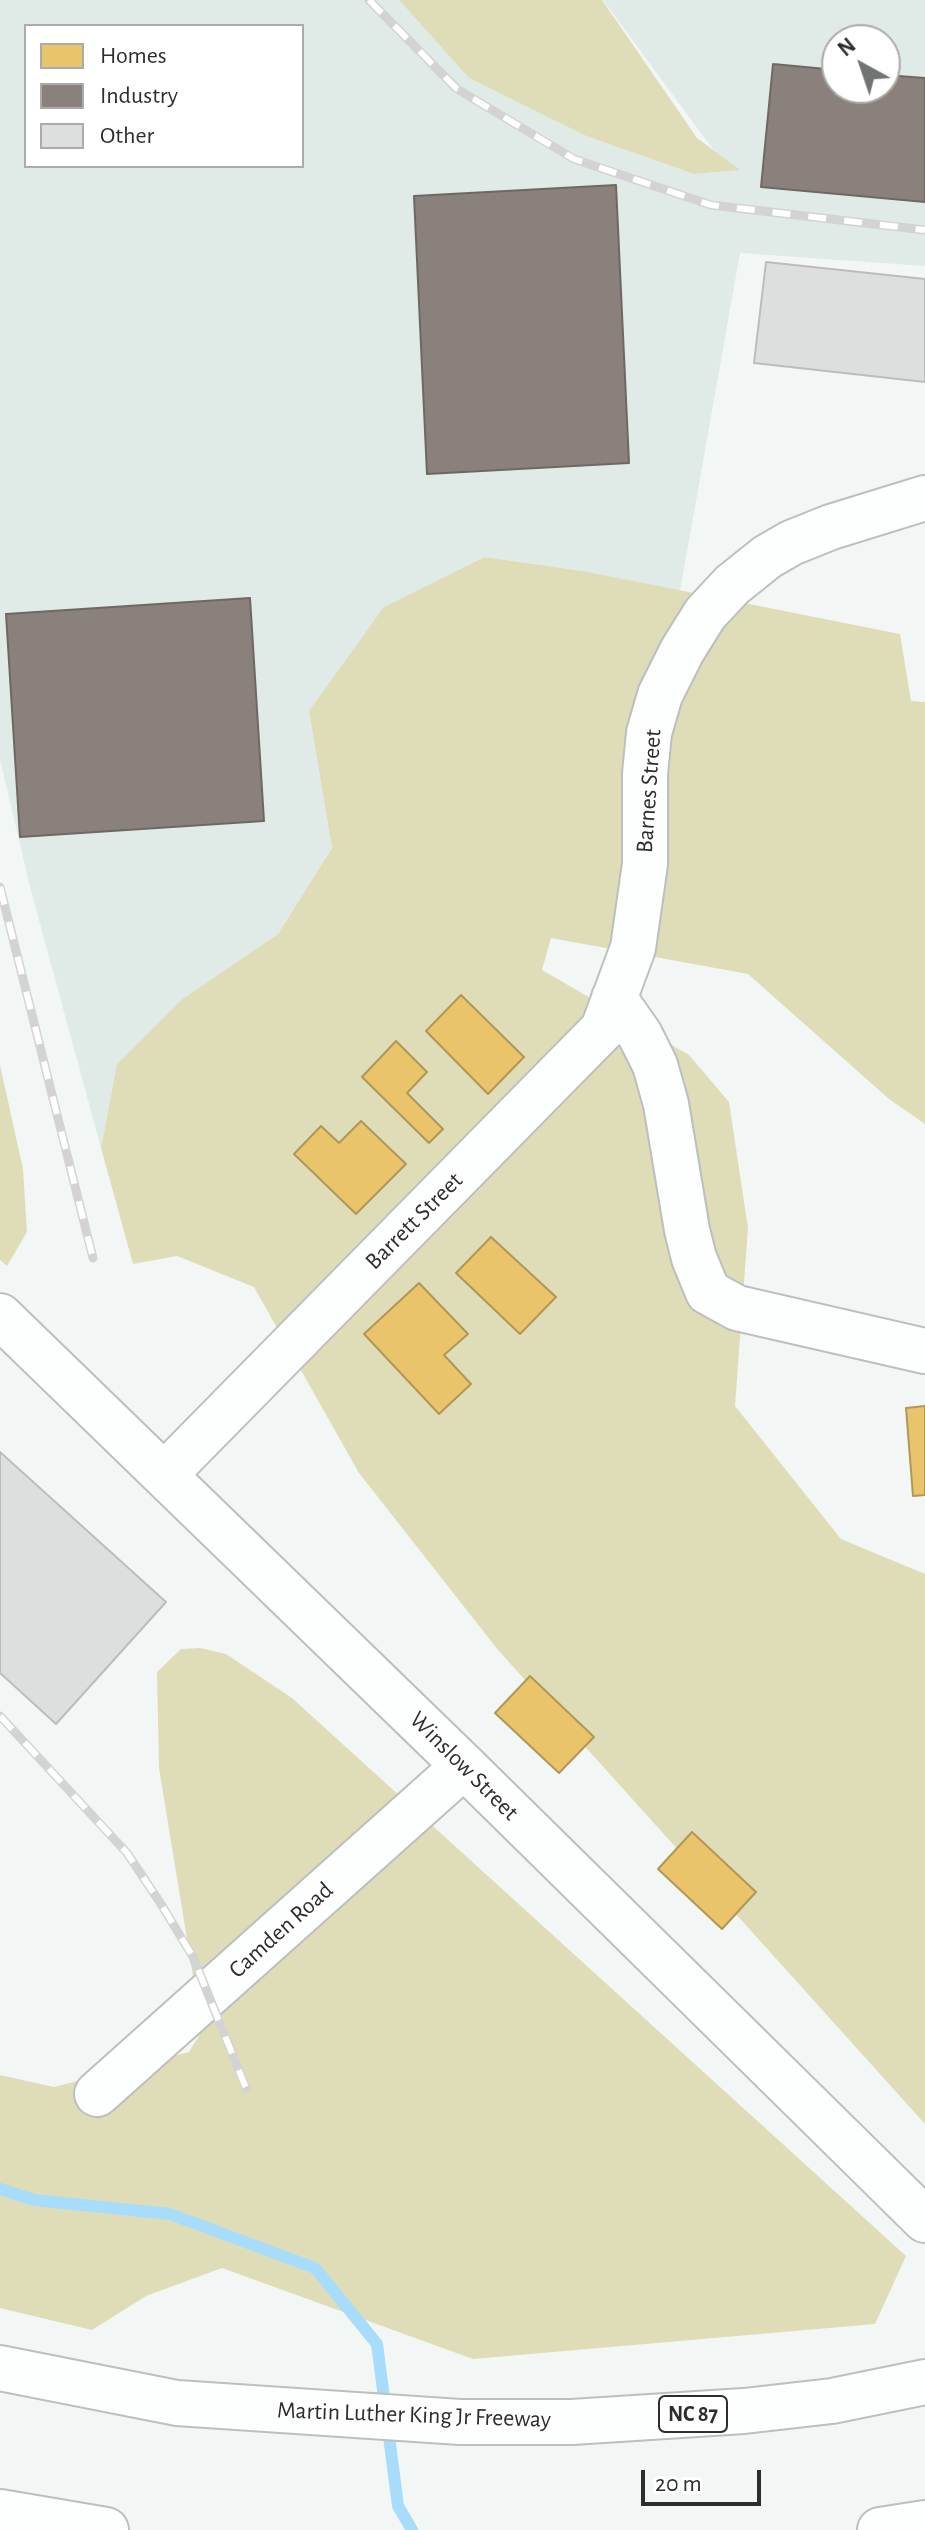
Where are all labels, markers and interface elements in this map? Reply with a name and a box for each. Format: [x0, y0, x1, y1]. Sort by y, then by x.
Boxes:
legend [24, 24, 304, 168]
north arrow [821, 24, 901, 104]
text: N [834, 34, 860, 60]
text: Homes [100, 44, 167, 68]
text: Industry [100, 84, 178, 108]
text: Other [100, 124, 154, 148]
street label: Barnes Street [630, 728, 668, 854]
street label: Barrett Street [359, 1166, 469, 1276]
street label: Winslow Street [403, 1705, 525, 1827]
street label: Camden Road [223, 1876, 339, 1984]
street label: Martin Luther King Jr Freeway [276, 2396, 552, 2434]
road number: NC 87 [659, 2396, 727, 2432]
scale bar [645, 2454, 765, 2504]
text: 20 m [655, 2472, 702, 2496]

